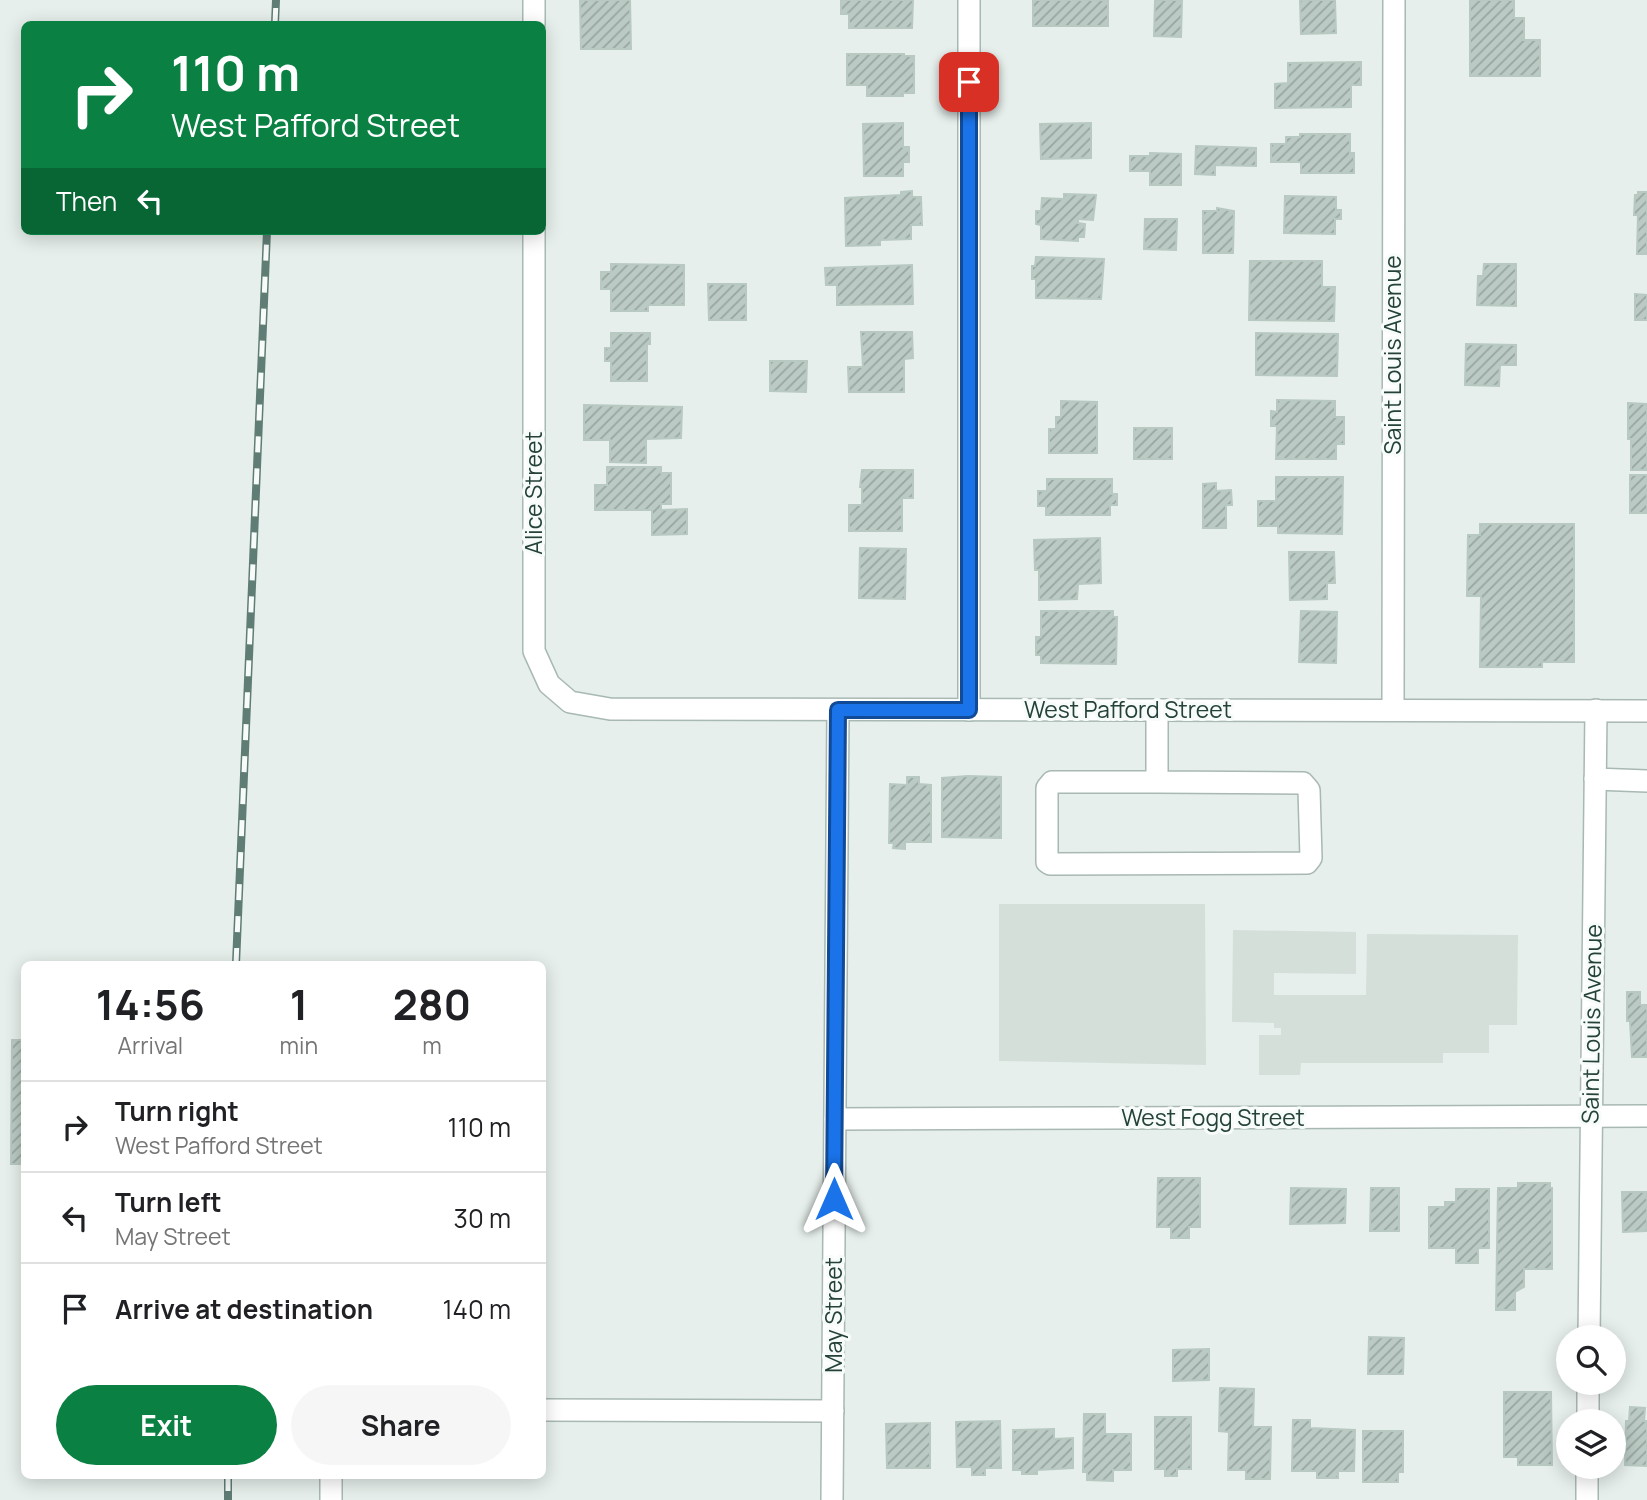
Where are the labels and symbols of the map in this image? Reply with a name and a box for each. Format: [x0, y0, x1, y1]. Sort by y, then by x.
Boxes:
pin [939, 52, 999, 112]
street label: Saint Louis Avenue [1376, 255, 1408, 455]
street label: Alice Street [517, 431, 549, 555]
street label: West Pafford Street [1024, 693, 1232, 725]
street label: Saint Louis Avenue [1573, 924, 1609, 1124]
street label: West Fogg Street [1121, 1101, 1305, 1133]
position arrow [797, 1162, 871, 1236]
street label: May Street [817, 1257, 849, 1373]

